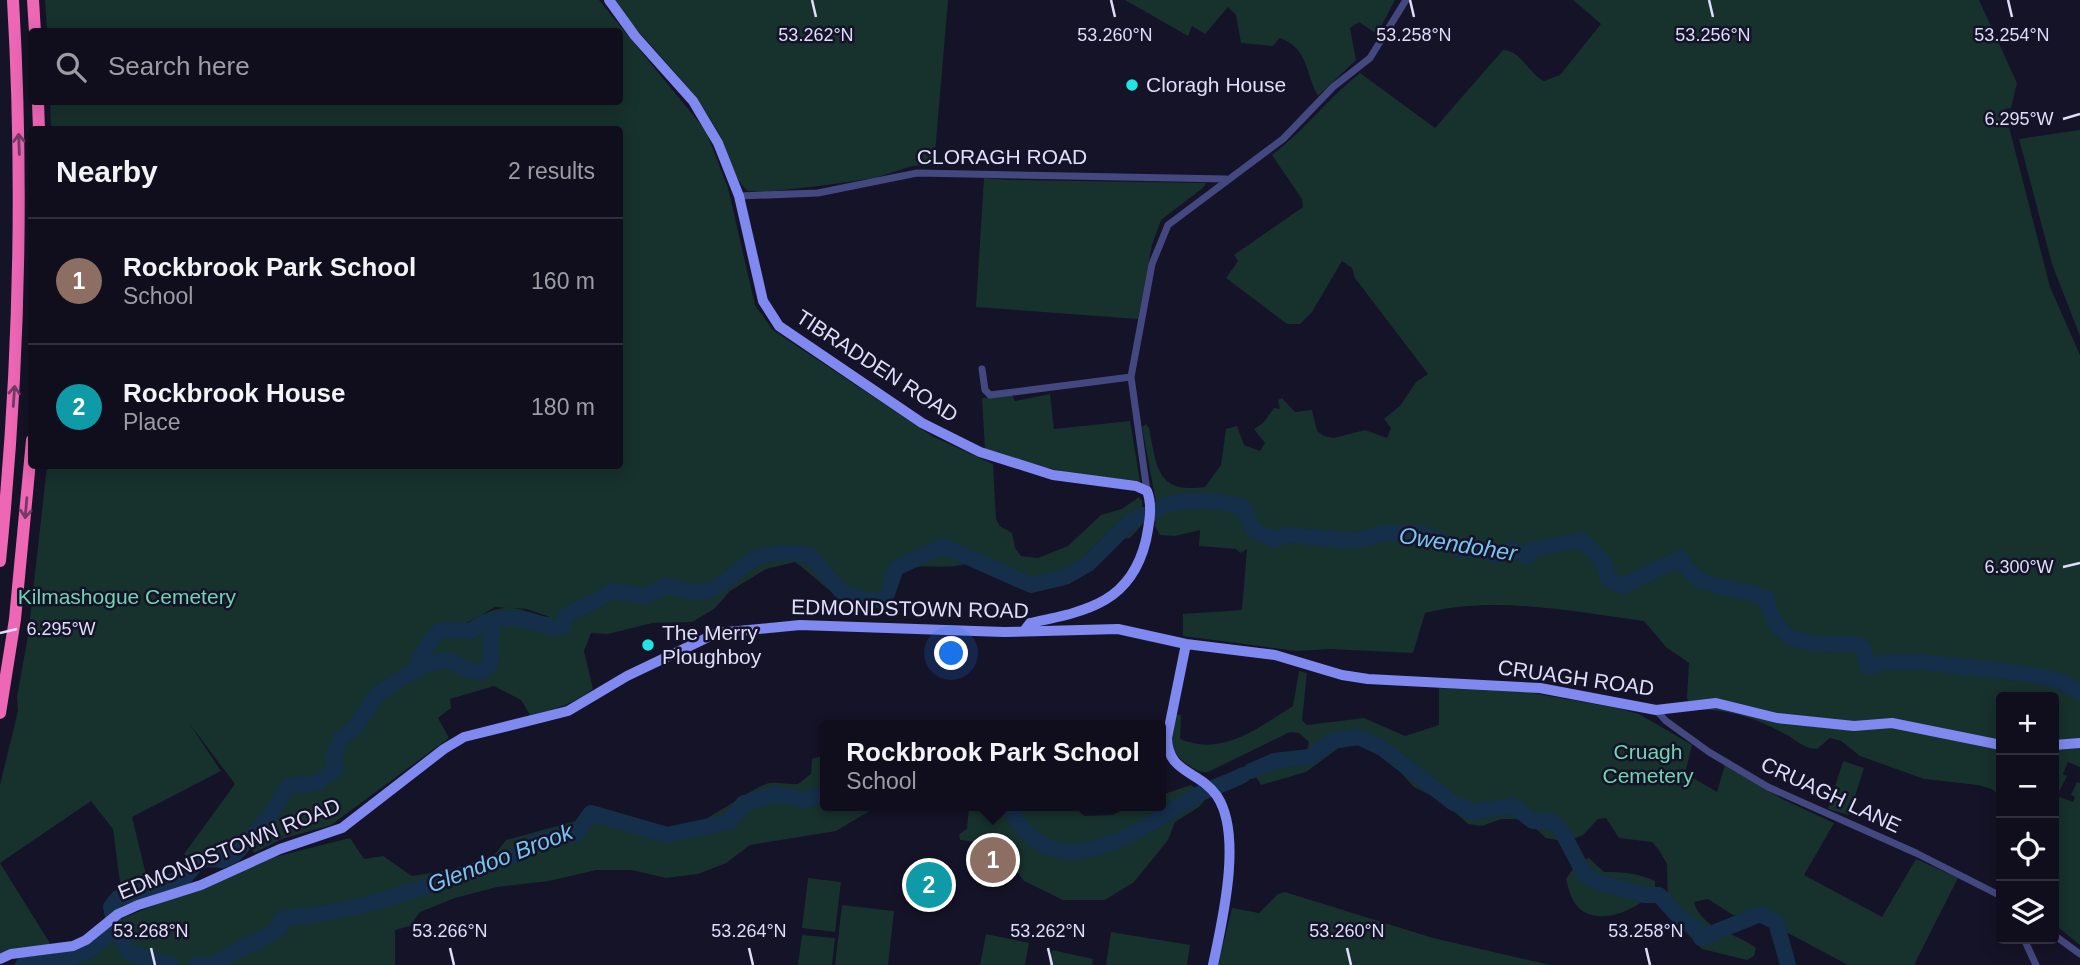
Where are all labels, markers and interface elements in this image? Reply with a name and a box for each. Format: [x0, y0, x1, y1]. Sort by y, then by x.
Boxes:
text: 53.262°N [778, 25, 854, 45]
text: 53.260°N [1077, 25, 1153, 45]
text: 53.258°N [1376, 25, 1452, 45]
text: 53.256°N [1675, 25, 1751, 45]
text: 53.254°N [1974, 25, 2050, 45]
search box [28, 28, 623, 105]
icon: search [52, 48, 90, 86]
text: Search here [108, 51, 250, 81]
place label: Cloragh House [1146, 73, 1286, 96]
marker: Cloragh House [1124, 77, 1140, 93]
text: 6.295°W [1984, 109, 2054, 129]
one-way arrow [12, 133, 25, 156]
street label: CLORAGH ROAD [917, 145, 1087, 168]
text: Nearby [56, 155, 158, 188]
text: 2 results [508, 158, 595, 184]
text: Rockbrook Park School [123, 252, 416, 282]
text: 1 [73, 268, 85, 294]
text: 160 m [531, 268, 595, 294]
text: School [123, 283, 193, 309]
street label: TIBRADDEN ROAD [792, 305, 962, 426]
text: Rockbrook House [123, 378, 346, 408]
one-way arrow [7, 384, 20, 407]
text: 2 [73, 394, 85, 420]
text: 180 m [531, 394, 595, 420]
text: Place [123, 409, 181, 435]
one-way arrow [19, 496, 32, 519]
water label: Owendoher [1397, 522, 1520, 566]
text: 6.300°W [1984, 557, 2054, 577]
park label: Kilmashogue Cemetery [18, 585, 237, 608]
street label: EDMONDSTOWN ROAD [791, 595, 1029, 622]
text: 6.295°W [26, 619, 96, 639]
place label: The Merry Ploughboy [662, 621, 762, 668]
your location [934, 636, 968, 670]
marker: The Merry Ploughboy [640, 637, 656, 653]
street label: CRUAGH ROAD [1496, 655, 1656, 700]
map controls [1996, 692, 2059, 944]
button: + [1996, 692, 2059, 755]
popup [820, 720, 1166, 811]
text: Rockbrook Park School [846, 737, 1140, 767]
park label: Cruagh Cemetery [1602, 740, 1694, 787]
street label: CRUAGH LANE [1758, 752, 1905, 837]
button: − [1996, 755, 2059, 818]
text: School [846, 768, 917, 794]
street label: EDMONDSTOWN ROAD [114, 793, 343, 904]
water label: Glendoo Brook [424, 818, 578, 898]
button: locate [1996, 818, 2059, 881]
pin: 1 [970, 834, 1016, 886]
pin: 2 [906, 859, 952, 911]
button: layers [1996, 881, 2059, 944]
text: 53.268°N [113, 921, 189, 941]
text: 53.266°N [412, 921, 488, 941]
text: 53.264°N [711, 921, 787, 941]
text: 53.262°N [1010, 921, 1086, 941]
text: 53.260°N [1309, 921, 1385, 941]
text: 53.258°N [1608, 921, 1684, 941]

